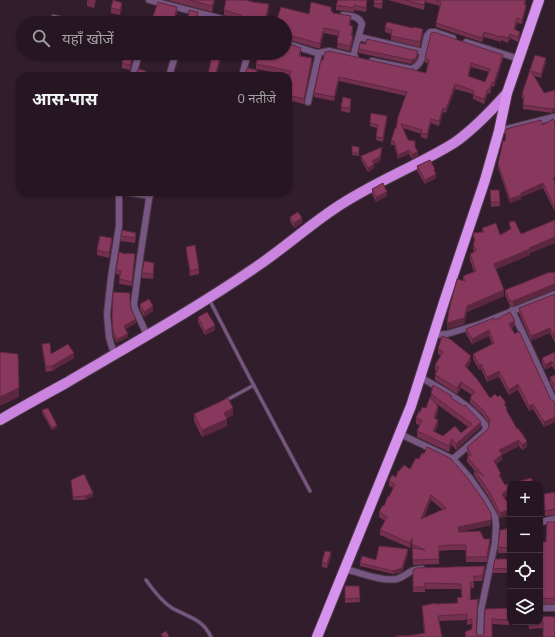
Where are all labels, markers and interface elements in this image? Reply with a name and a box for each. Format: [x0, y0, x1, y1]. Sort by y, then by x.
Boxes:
search box [16, 16, 292, 60]
icon: search [30, 27, 52, 49]
text: यहाँ खोजें [62, 28, 114, 48]
text: आस-पास [32, 87, 97, 110]
text: 0 नतीजे [238, 89, 276, 107]
map controls [507, 481, 543, 625]
button: + [507, 481, 543, 517]
button: − [507, 517, 543, 553]
button: locate [507, 553, 543, 589]
button: layers [507, 589, 543, 625]

